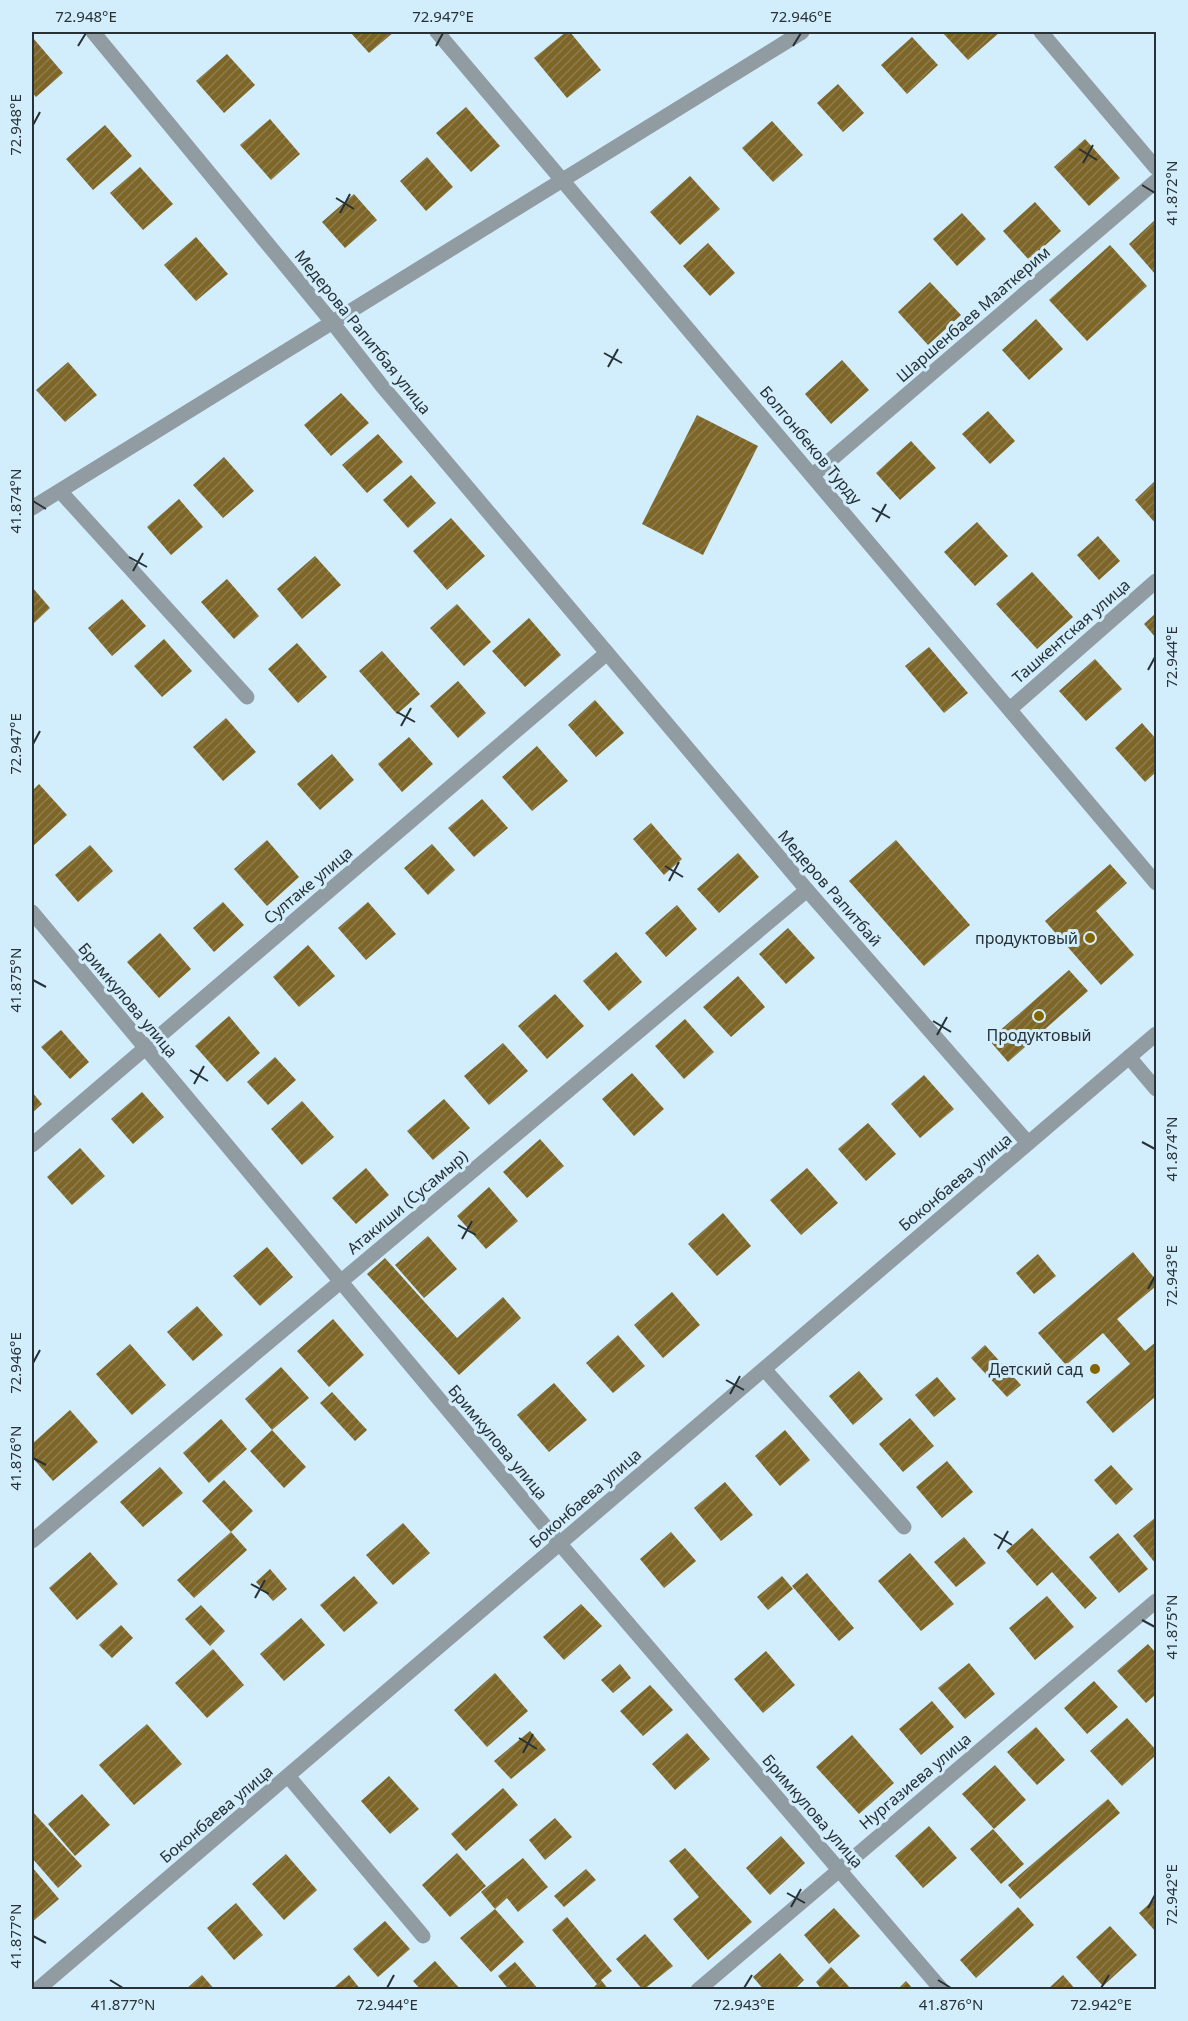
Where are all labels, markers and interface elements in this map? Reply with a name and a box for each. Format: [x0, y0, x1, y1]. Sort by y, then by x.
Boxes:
text: 72.948°E [55, 6, 117, 26]
text: 72.947°E [412, 6, 474, 26]
text: 72.946°E [770, 6, 832, 26]
text: 72.948°E [5, 94, 25, 156]
text: 41.872°N [1161, 161, 1181, 225]
street label: Шаршенбаев Мааткерим [891, 241, 1055, 387]
street label: Медерова Рапитбая улица [290, 245, 436, 419]
street label: Болгонбеков Турду [755, 381, 868, 510]
text: 41.874°N [5, 469, 25, 533]
street label: Ташкентская улица [1007, 574, 1135, 688]
text: 72.944°E [1161, 626, 1181, 688]
text: 72.947°E [5, 713, 25, 775]
street label: Медеров Рапитбай [773, 825, 887, 951]
street label: Султаке улица [259, 841, 357, 929]
place label: продуктовый [975, 927, 1078, 949]
marker: продуктовый [1083, 931, 1097, 945]
street label: Бримкулова улица [73, 938, 183, 1062]
text: 41.875°N [5, 948, 25, 1012]
marker: Продуктовый [1032, 1009, 1046, 1023]
place label: Продуктовый [986, 1024, 1092, 1046]
text: 41.874°N [1161, 1117, 1181, 1181]
street label: Боконбаева улица [894, 1128, 1016, 1236]
street label: Атакиши (Сусамыр) [342, 1145, 472, 1259]
text: 72.943°E [1161, 1245, 1181, 1307]
text: 72.946°E [5, 1332, 25, 1394]
place label: Детский сад [988, 1358, 1083, 1380]
marker: Детский сад [1088, 1362, 1102, 1376]
street label: Бримкулова улица [443, 1380, 553, 1504]
text: 41.876°N [5, 1426, 25, 1490]
street label: Боконбаева улица [524, 1443, 646, 1553]
text: 41.875°N [1161, 1595, 1181, 1659]
street label: Нургазиева улица [854, 1728, 976, 1834]
street label: Бримкулова улица [757, 1749, 869, 1873]
street label: Боконбаева улица [155, 1760, 277, 1868]
text: 72.942°E [1161, 1864, 1181, 1926]
text: 41.877°N [5, 1904, 25, 1968]
text: 41.877°N [91, 1994, 155, 2014]
text: 72.944°E [356, 1994, 418, 2014]
text: 72.943°E [713, 1994, 775, 2014]
text: 41.876°N [919, 1994, 983, 2014]
text: 72.942°E [1070, 1994, 1132, 2014]

